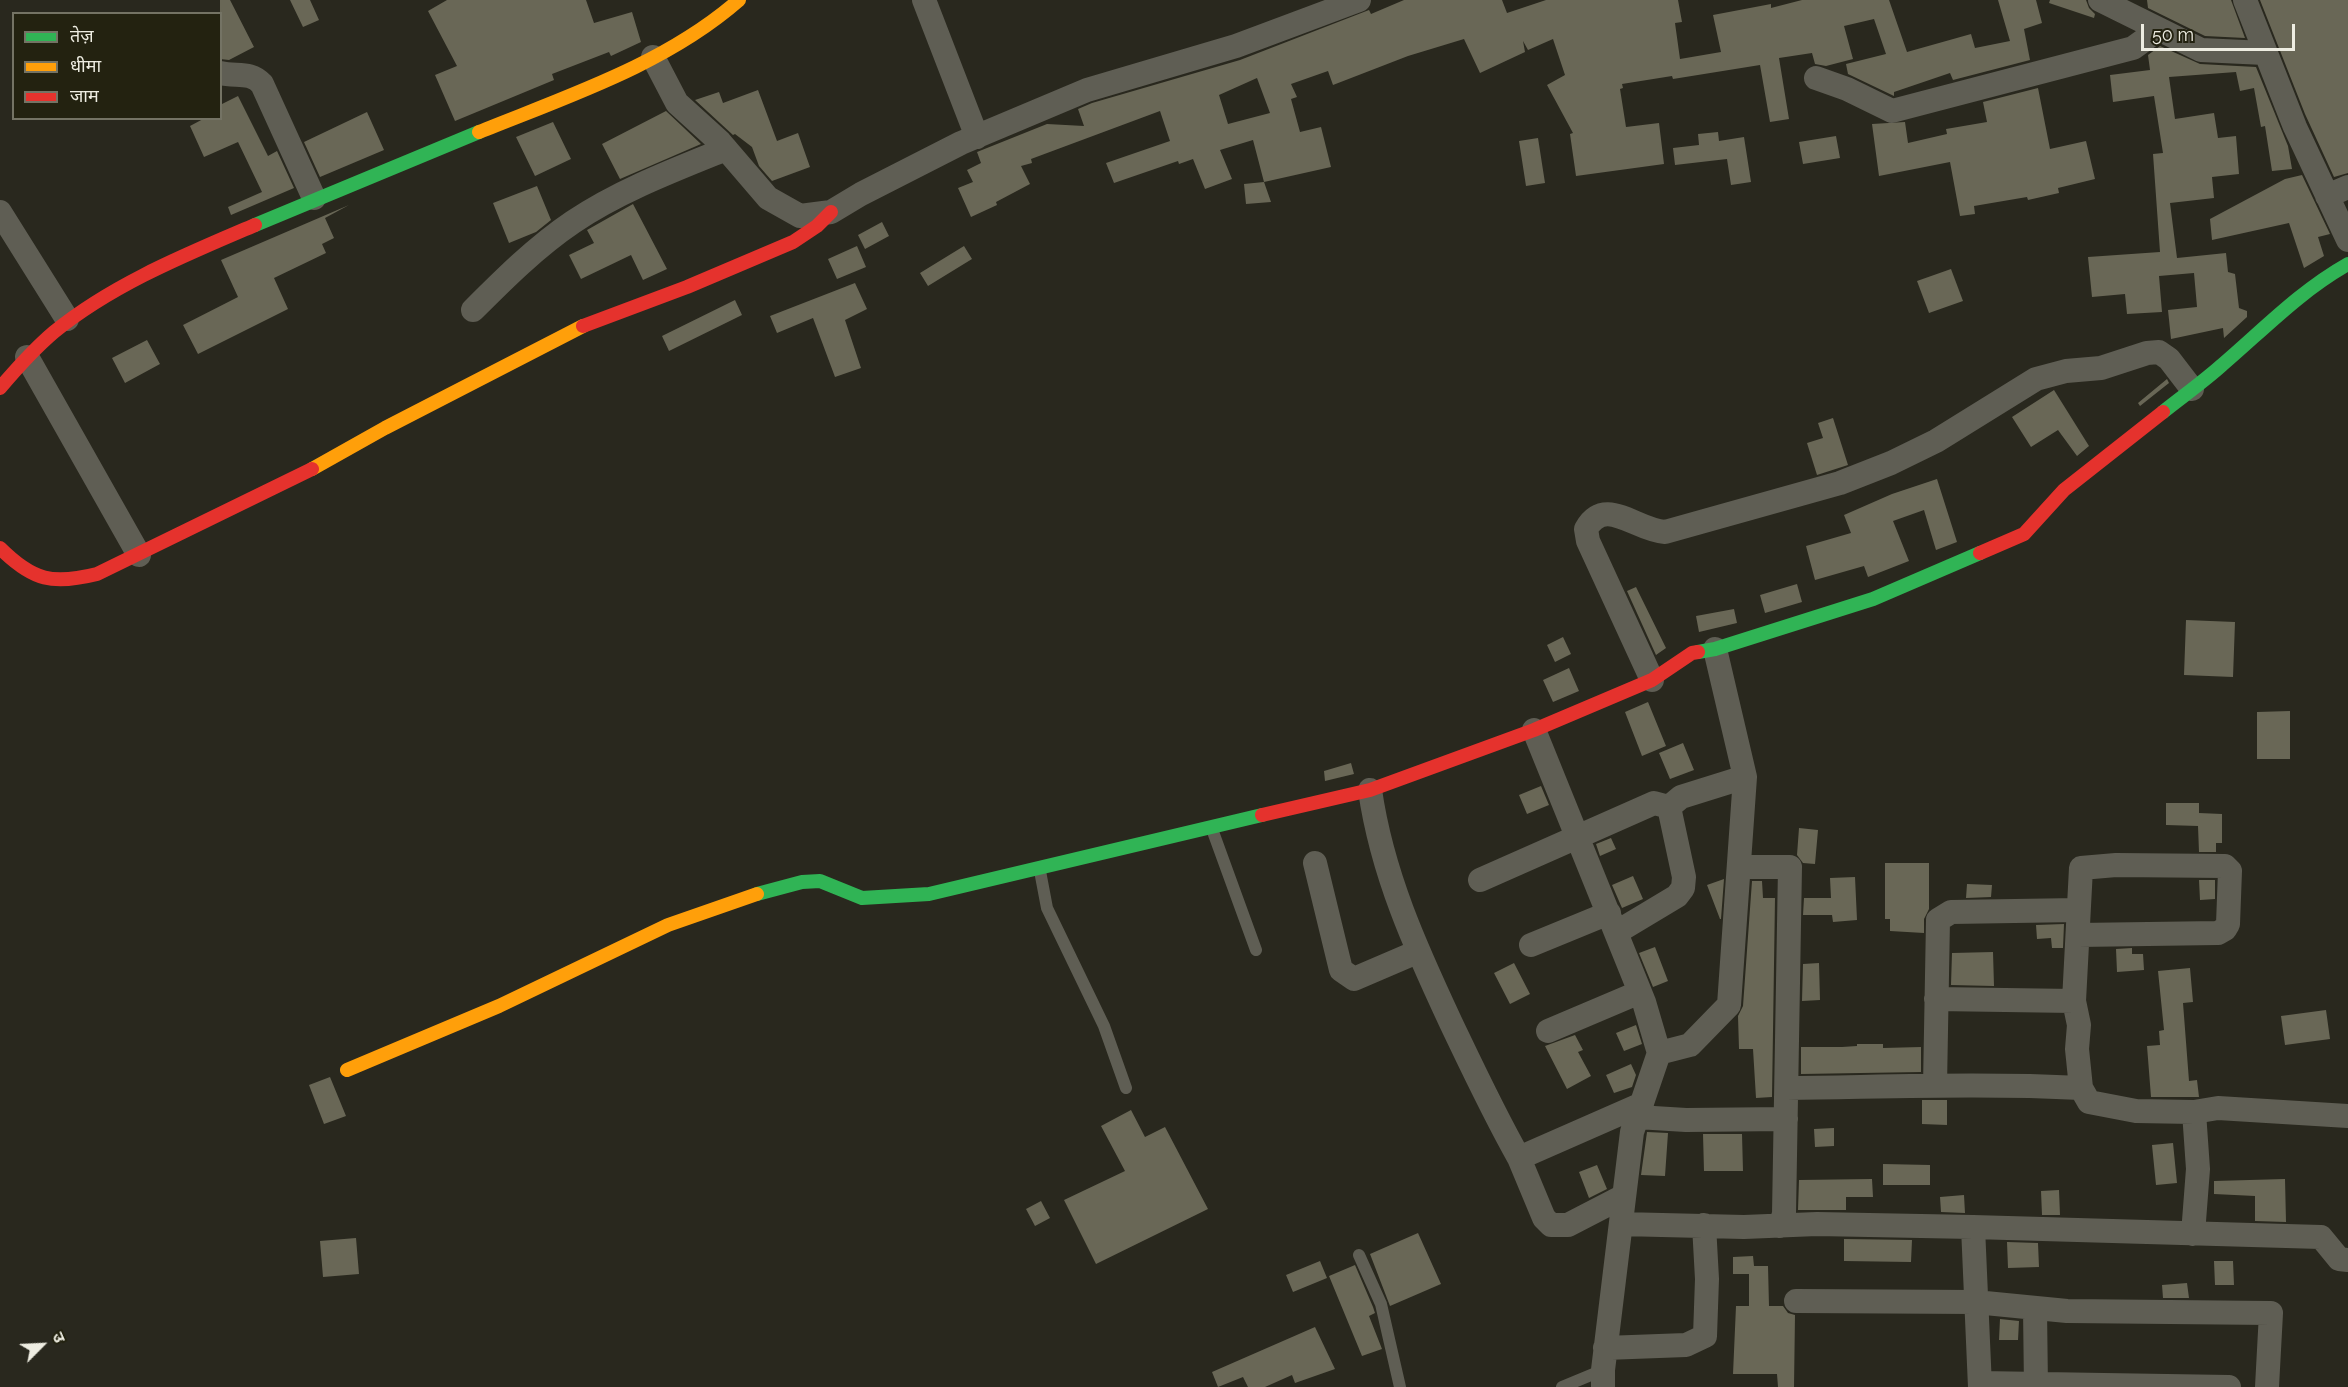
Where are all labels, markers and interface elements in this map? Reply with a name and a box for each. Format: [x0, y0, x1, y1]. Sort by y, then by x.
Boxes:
legend [12, 12, 222, 120]
scale bar [2144, 12, 2298, 50]
text: 50 m [2152, 24, 2194, 45]
text: तेज़ [70, 25, 94, 46]
text: धीमा [70, 55, 101, 76]
text: जाम [70, 85, 99, 106]
north arrow [12, 1315, 72, 1375]
text: उ [48, 1329, 69, 1346]

